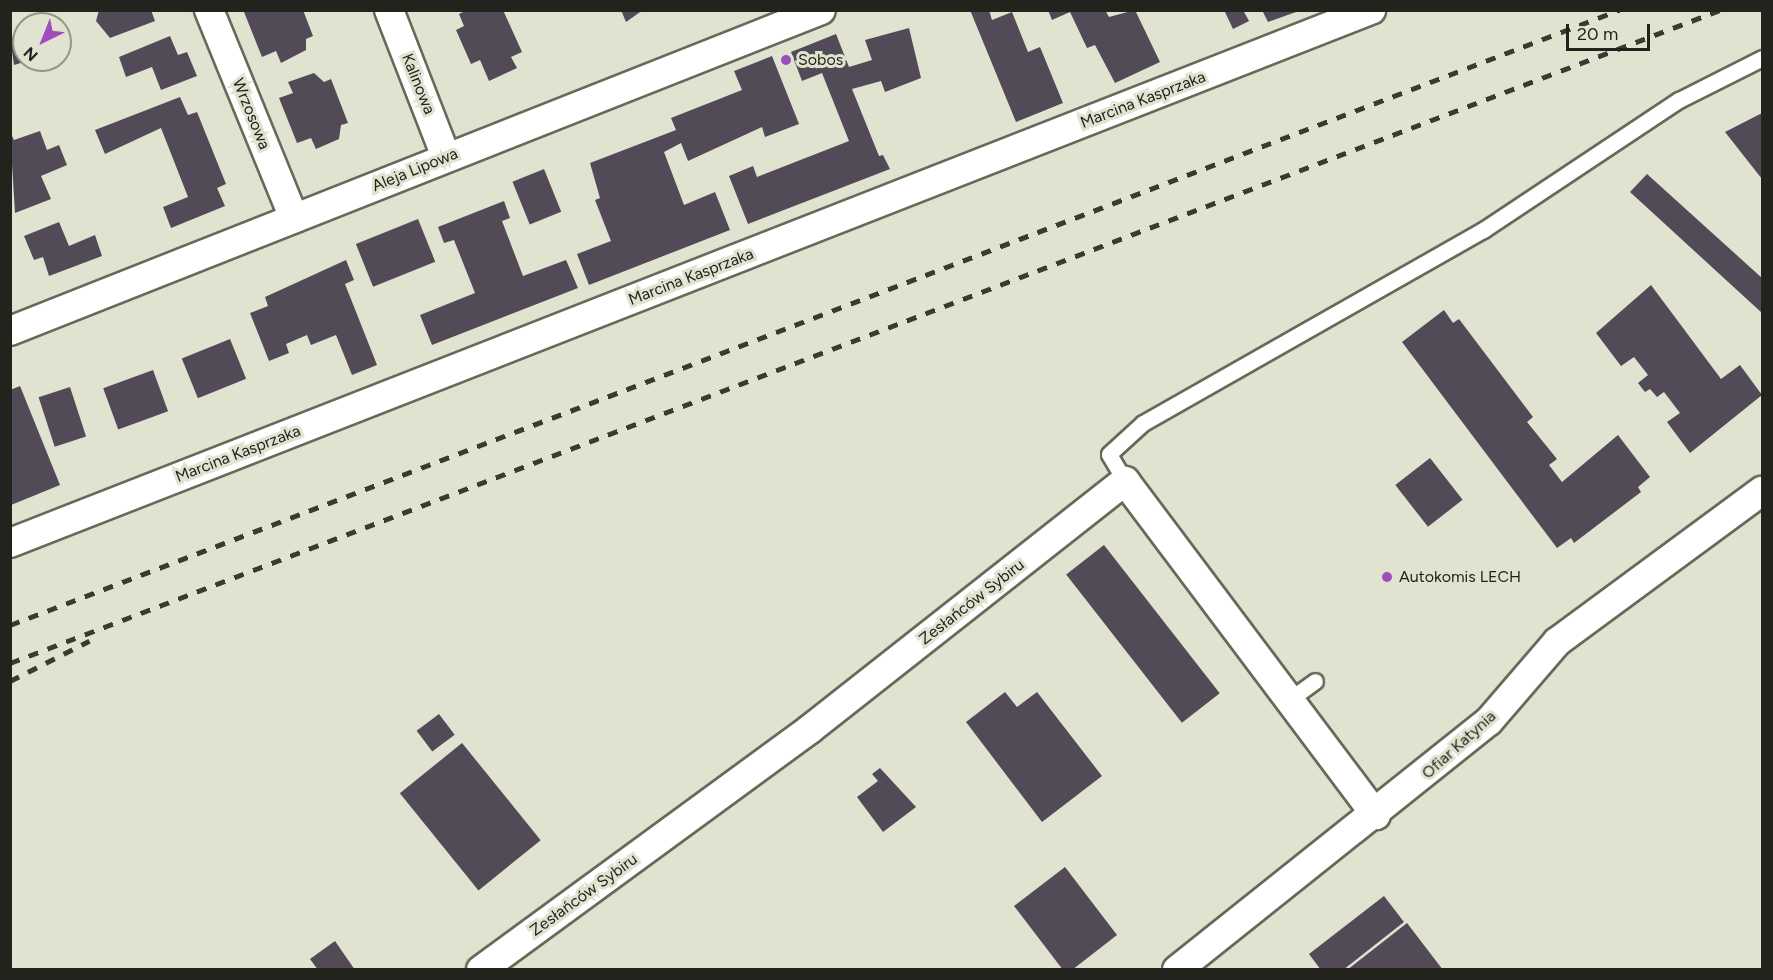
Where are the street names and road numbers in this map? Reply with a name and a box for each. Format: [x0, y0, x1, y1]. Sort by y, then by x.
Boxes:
street label: Kalinowa [397, 51, 439, 117]
street label: Marcina Kasprzaka [1078, 67, 1208, 133]
street label: Wrzosowa [228, 76, 274, 152]
street label: Aleja Lipowa [369, 144, 461, 196]
street label: Marcina Kasprzaka [626, 244, 756, 310]
street label: Marcina Kasprzaka [173, 421, 303, 487]
street label: Zesłańców Sybiru [916, 555, 1028, 649]
street label: Ofiar Katynia [1418, 707, 1500, 783]
street label: Zesłańców Sybiru [527, 850, 641, 940]

